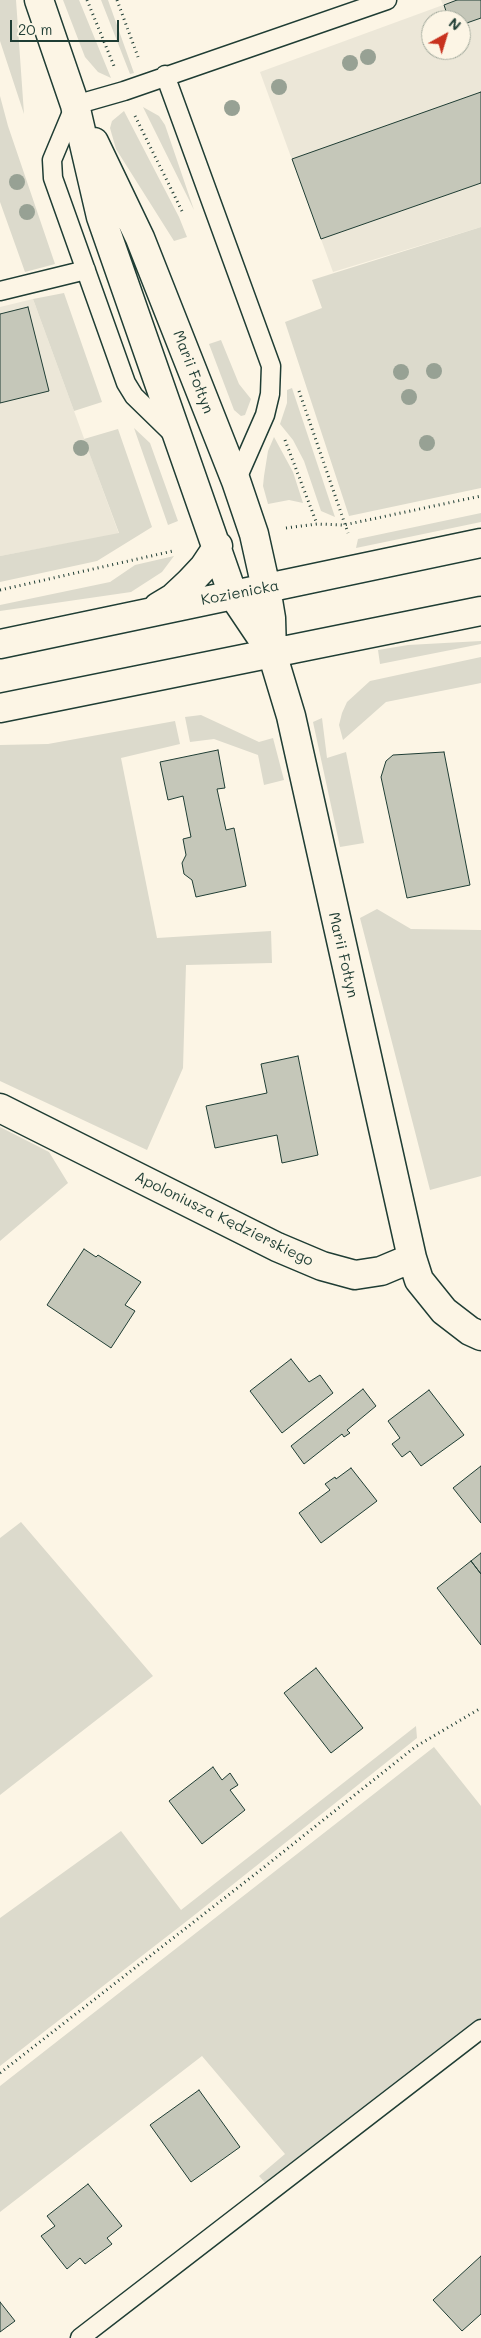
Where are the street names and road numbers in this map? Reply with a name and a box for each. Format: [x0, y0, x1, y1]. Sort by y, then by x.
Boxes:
street label: Marii Fołtyn [169, 328, 217, 416]
street label: Kozienicka [199, 577, 281, 609]
street label: Marii Fołtyn [324, 910, 362, 1000]
street label: Apoloniusza Kędzierskiego [132, 1168, 316, 1270]

